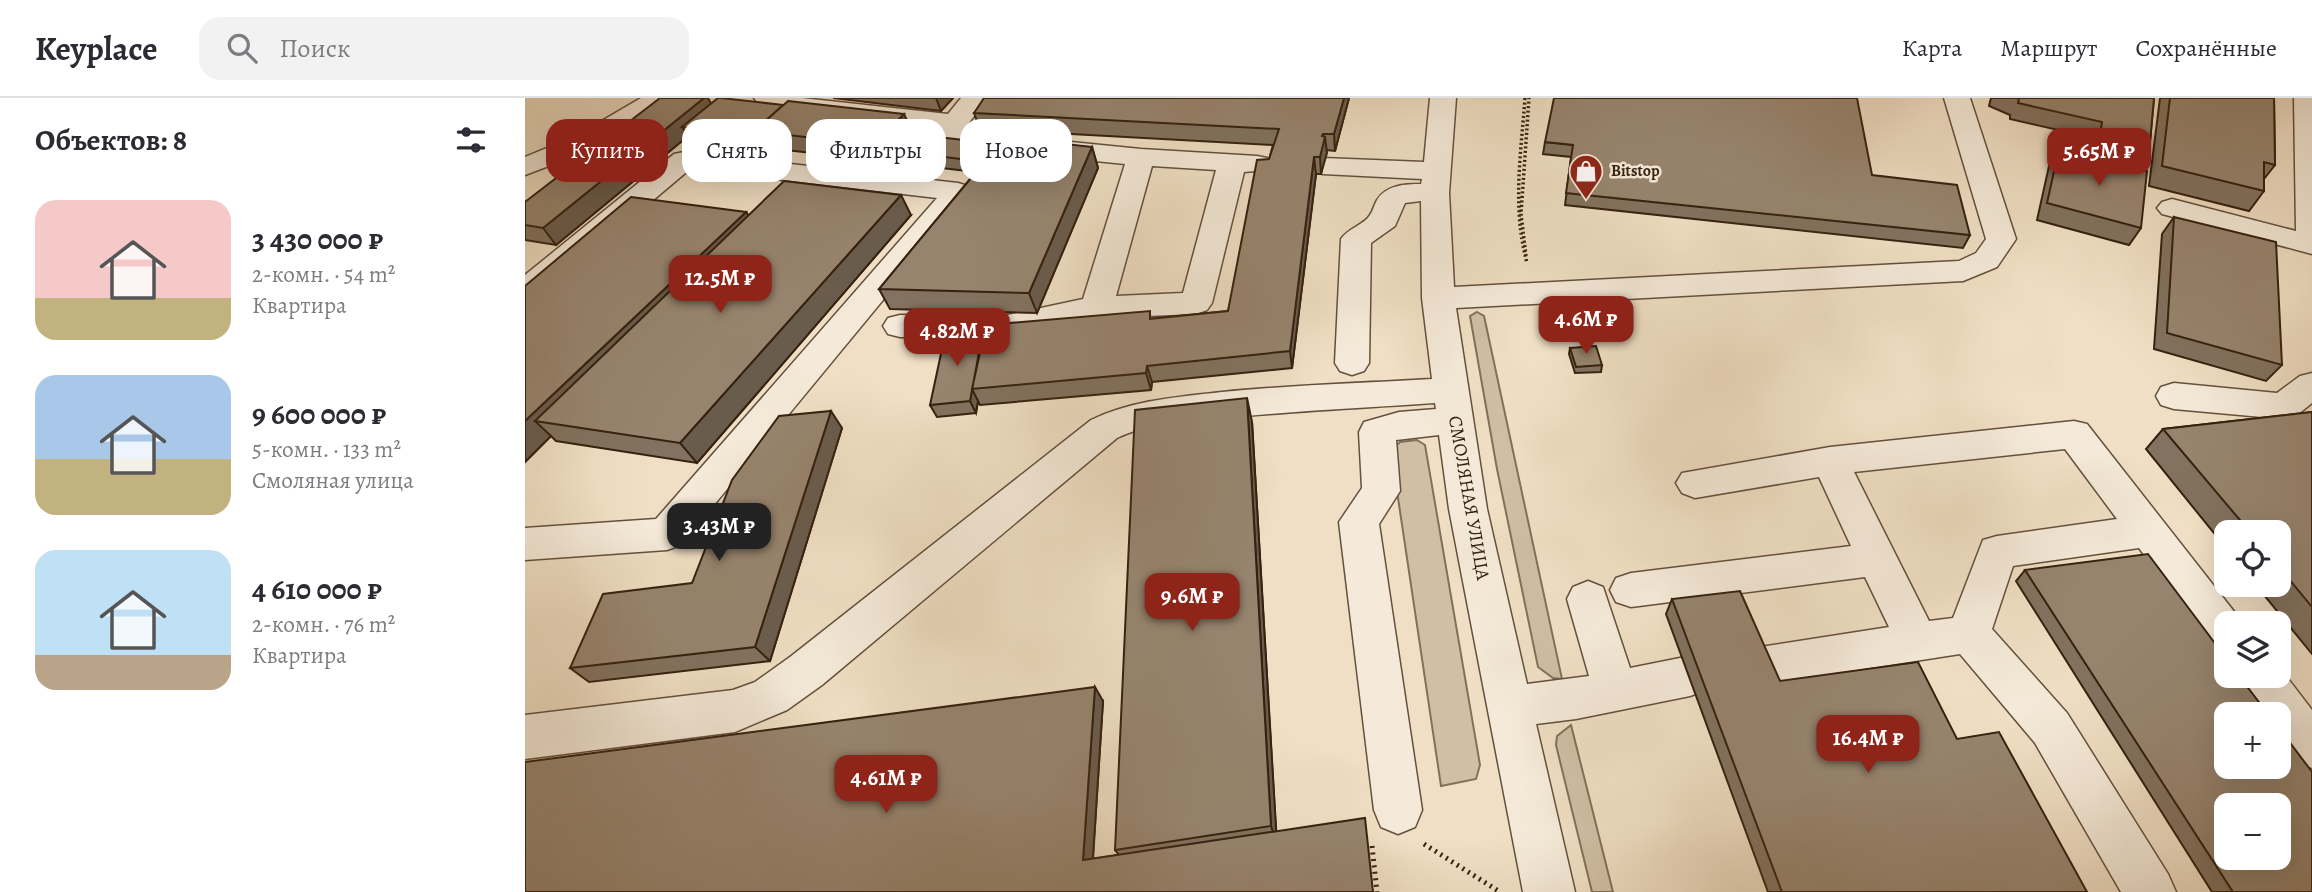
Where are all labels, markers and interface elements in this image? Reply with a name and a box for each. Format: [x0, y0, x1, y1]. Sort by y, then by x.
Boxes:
search box [199, 17, 689, 80]
text: Keyplace [35, 26, 157, 71]
icon: search [223, 29, 261, 67]
text: Поиск [279, 31, 351, 66]
text: Карта [1902, 32, 1962, 64]
text: Маршрут [2000, 32, 2098, 64]
text: Сохранённые [2136, 32, 2277, 64]
chip: Купить [546, 119, 668, 182]
chip: Снять [682, 119, 792, 182]
chip: Фильтры [806, 119, 946, 182]
chip: Новое [960, 119, 1072, 182]
text: Объектов: 8 [35, 120, 187, 160]
icon: filters [452, 121, 490, 159]
pin: 5.65M ₽ [2034, 129, 2164, 188]
text: 5.65M ₽ [2063, 135, 2135, 166]
shop icon: Bitstop [1567, 152, 1605, 201]
place label: Bitstop [1611, 160, 1660, 182]
text: 3 430 000 ₽ [252, 219, 383, 259]
icon: home [91, 228, 175, 312]
pin: 12.5M ₽ [655, 256, 785, 315]
text: 2-комн. · 54 m² [252, 259, 395, 290]
text: 12.5M ₽ [685, 262, 755, 293]
text: Квартира [252, 290, 347, 321]
pin: 4.6M ₽ [1529, 296, 1643, 356]
text: 4.6M ₽ [1555, 303, 1617, 334]
pin: 4.82M ₽ [892, 308, 1022, 368]
text: 4.82M ₽ [920, 315, 994, 346]
text: 9 600 000 ₽ [252, 394, 386, 434]
icon: home [91, 403, 175, 487]
street label: СМОЛЯНАЯ УЛИЦА [1442, 414, 1496, 583]
text: 5-комн. · 133 m² [252, 434, 401, 465]
text: Смоляная улица [252, 465, 414, 496]
pin: 3.43M ₽ [654, 504, 784, 563]
text: 3.43M ₽ [683, 510, 755, 541]
map controls [2214, 520, 2291, 870]
button: locate [2214, 520, 2291, 597]
text: 4 610 000 ₽ [252, 569, 382, 609]
pin: 9.6M ₽ [1135, 574, 1249, 633]
icon: home [91, 578, 175, 662]
text: 9.6M ₽ [1161, 580, 1223, 611]
text: 2-комн. · 76 m² [252, 609, 395, 640]
button: layers [2214, 611, 2291, 688]
text: Квартира [252, 640, 347, 671]
button: + [2214, 702, 2291, 779]
pin: 16.4M ₽ [1803, 716, 1933, 775]
text: 16.4M ₽ [1832, 722, 1904, 753]
pin: 4.61M ₽ [821, 756, 951, 815]
text: 4.61M ₽ [850, 762, 922, 793]
button: − [2214, 793, 2291, 870]

